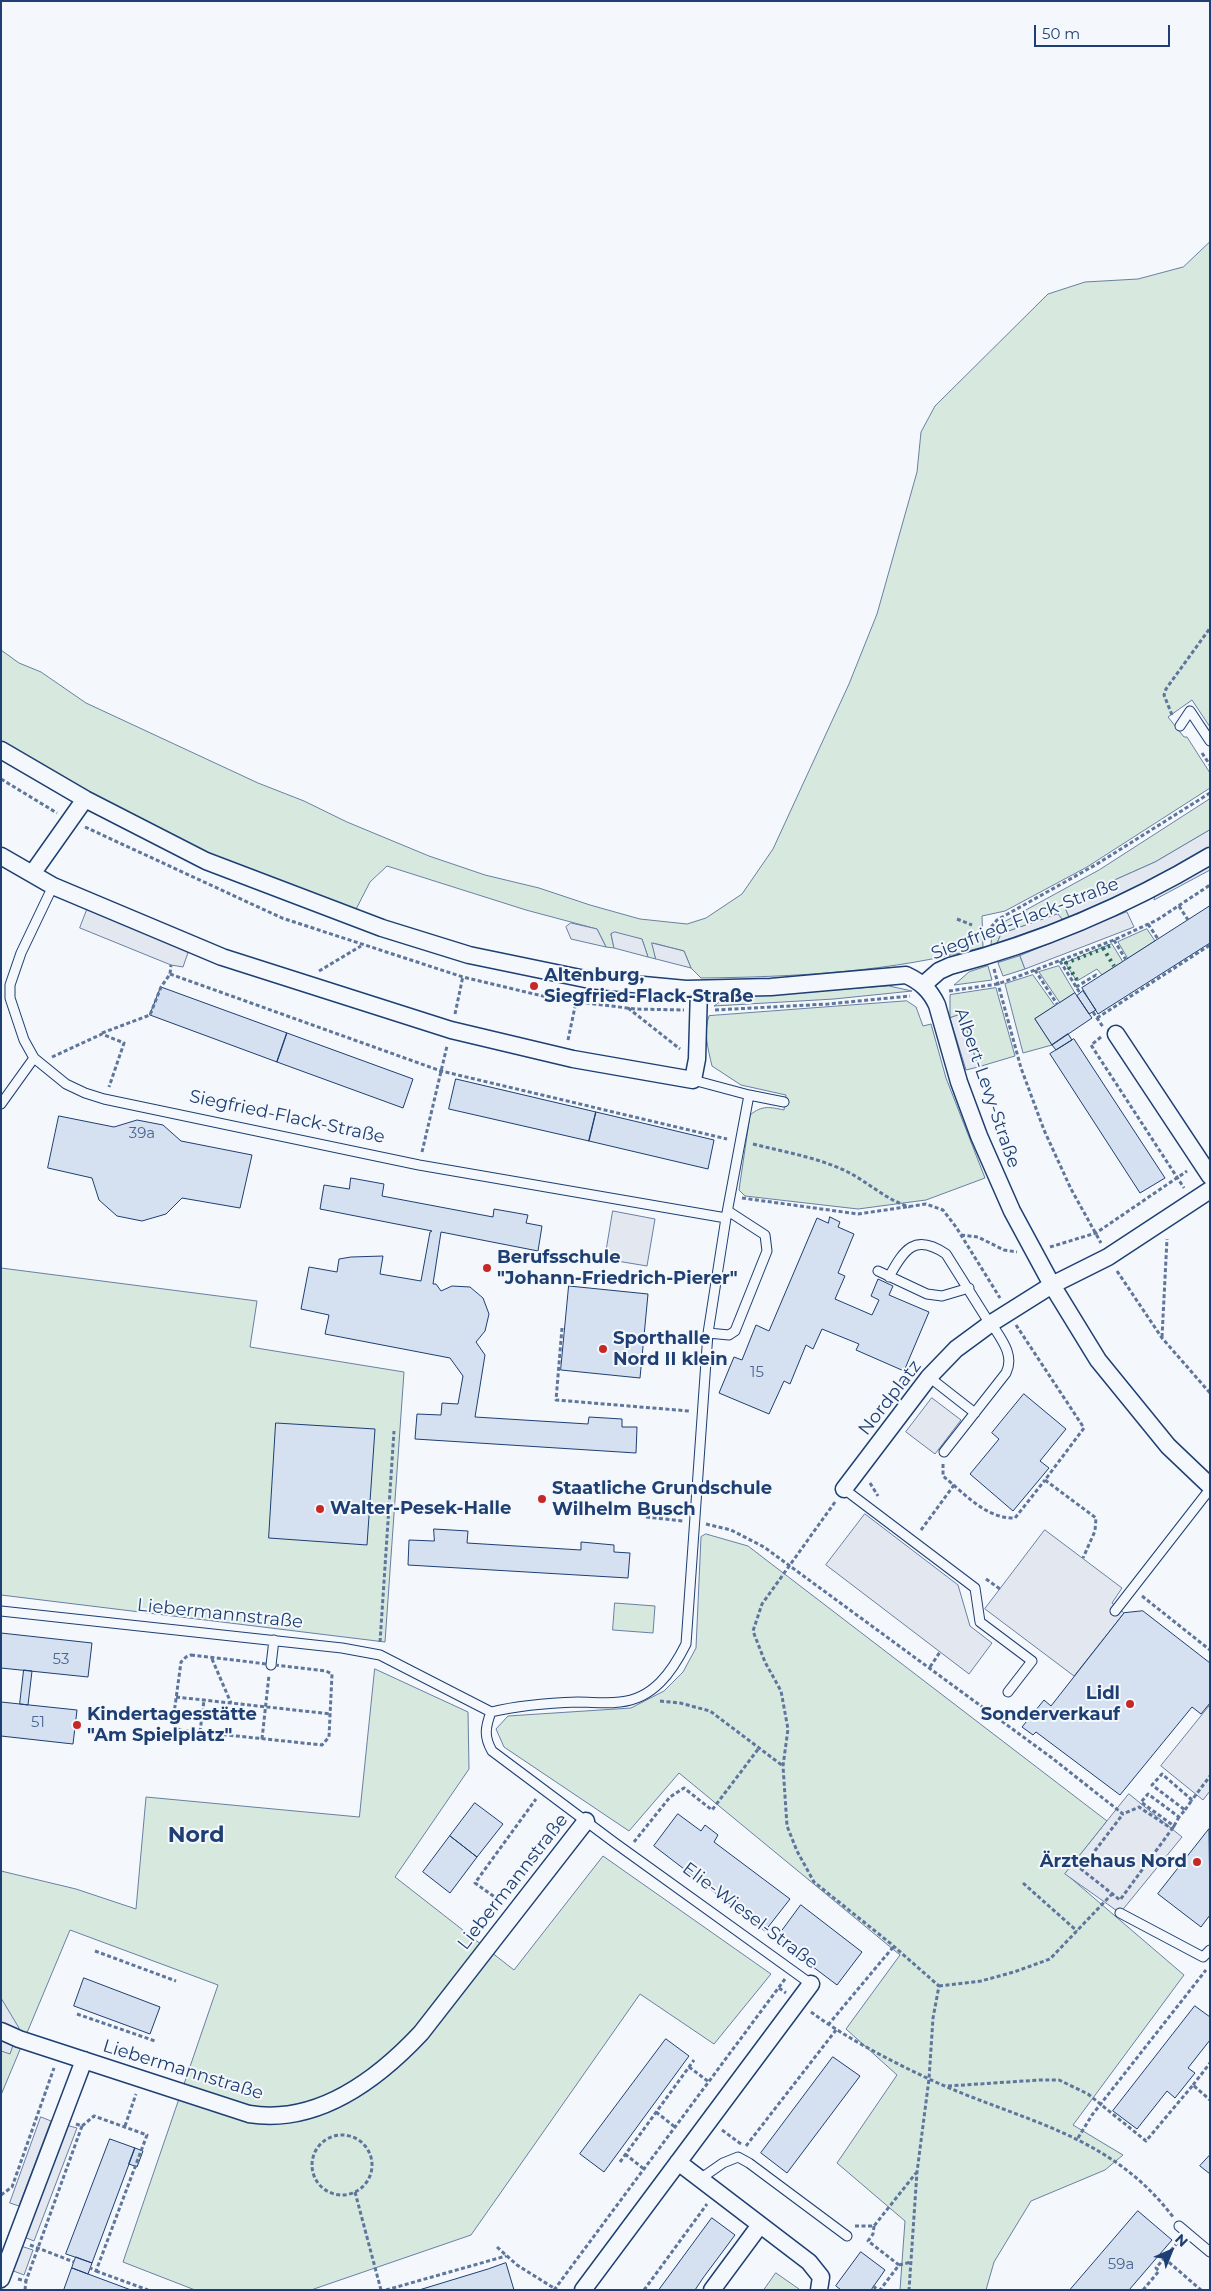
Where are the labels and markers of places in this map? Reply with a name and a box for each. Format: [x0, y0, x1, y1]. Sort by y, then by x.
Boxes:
place label: Altenburg, Siegfried-Flack-Straße [544, 965, 754, 1008]
marker: Altenburg, Siegfried-Flack-Straße [528, 980, 540, 992]
place label: Berufsschule "Johann-Friedrich-Pierer" [497, 1247, 738, 1290]
marker: Berufsschule "Johann-Friedrich-Pierer" [481, 1262, 493, 1274]
place label: Sporthalle Nord II klein [613, 1328, 728, 1370]
marker: Sporthalle Nord II klein [597, 1343, 609, 1355]
place label: Staatliche Grundschule Wilhelm Busch [552, 1478, 772, 1520]
marker: Staatliche Grundschule Wilhelm Busch [536, 1493, 548, 1505]
place label: Walter-Pesek-Halle [330, 1498, 511, 1520]
marker: Walter-Pesek-Halle [314, 1503, 326, 1515]
place label: Lidl Sonderverkauf [981, 1683, 1120, 1726]
marker: Lidl Sonderverkauf [1124, 1698, 1136, 1710]
place label: Kindertagesstätte "Am Spielplatz" [87, 1704, 257, 1746]
marker: Kindertagesstätte "Am Spielplatz" [71, 1719, 83, 1731]
place label: Ärztehaus Nord [1040, 1851, 1187, 1873]
marker: Ärztehaus Nord [1191, 1856, 1203, 1868]

